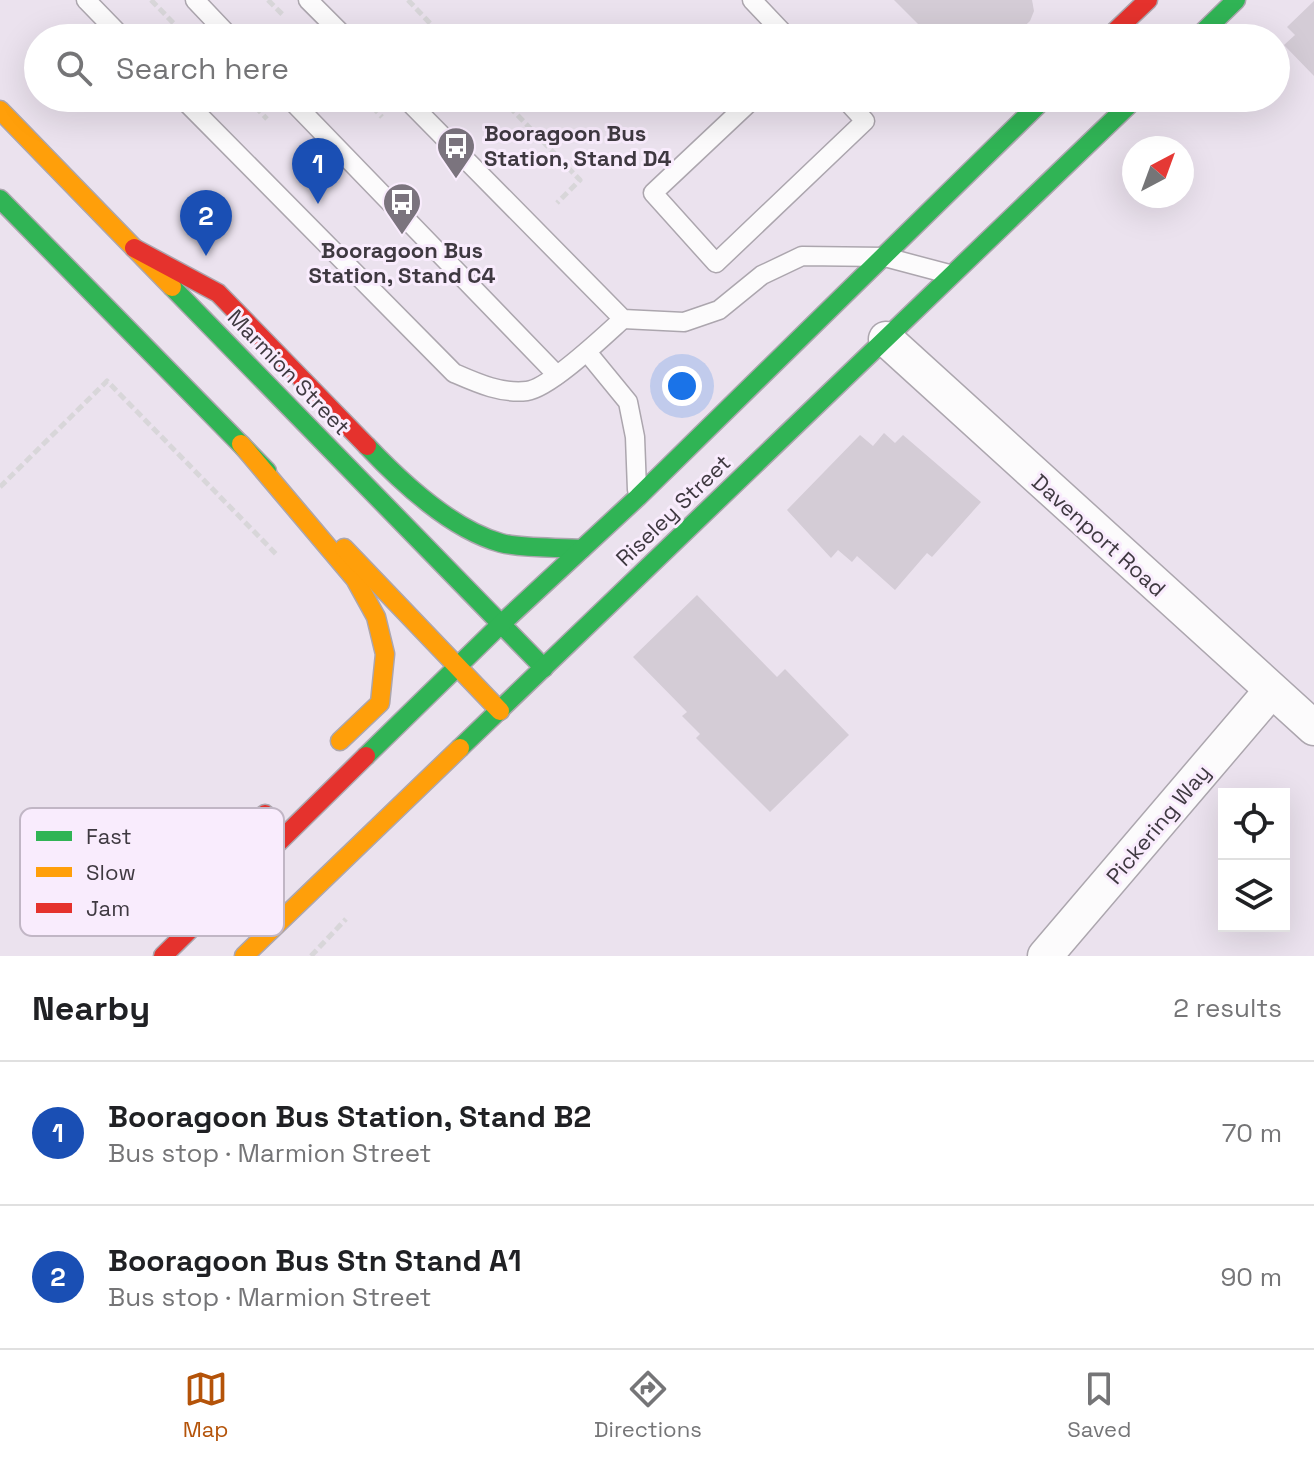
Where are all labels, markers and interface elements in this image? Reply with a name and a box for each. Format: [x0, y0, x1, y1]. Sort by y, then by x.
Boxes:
search box [24, 24, 1290, 112]
icon: search [52, 46, 96, 90]
text: Search here [116, 49, 289, 88]
place label: Booragoon Bus Station, Stand D4 [484, 119, 672, 172]
bus stop icon: Booragoon Bus Station, Stand D4 [435, 125, 477, 180]
north arrow [1122, 136, 1194, 208]
pin: 1 [292, 138, 344, 204]
bus stop icon: Booragoon Bus Station, Stand C4 [381, 181, 423, 236]
pin: 2 [180, 190, 232, 256]
place label: Booragoon Bus Station, Stand C4 [308, 236, 496, 289]
street label: Marmion Street [222, 303, 356, 441]
your location [662, 366, 702, 406]
street label: Riseley Street [610, 448, 736, 572]
street label: Davenport Road [1026, 468, 1172, 602]
street label: Pickering Way [1100, 758, 1216, 890]
map controls [1218, 788, 1290, 932]
button: locate [1218, 788, 1290, 860]
legend [20, 808, 284, 936]
text: Fast [86, 822, 132, 850]
text: Slow [86, 858, 136, 886]
button: layers [1218, 860, 1290, 932]
text: Jam [86, 894, 130, 922]
text: Nearby [32, 987, 150, 1030]
text: 2 results [1173, 991, 1282, 1025]
text: Booragoon Bus Station, Stand B2 [108, 1097, 591, 1136]
text: 1 [52, 1116, 64, 1150]
text: 70 m [1222, 1116, 1282, 1150]
text: Bus stop · Marmion Street [108, 1136, 432, 1170]
text: Booragoon Bus Stn Stand A1 [108, 1241, 522, 1280]
text: 2 [50, 1260, 66, 1294]
text: 90 m [1220, 1260, 1282, 1294]
text: Bus stop · Marmion Street [108, 1280, 432, 1314]
tab: Map [183, 1367, 229, 1443]
tab: Directions [594, 1367, 702, 1443]
tab: Saved [1067, 1367, 1131, 1443]

